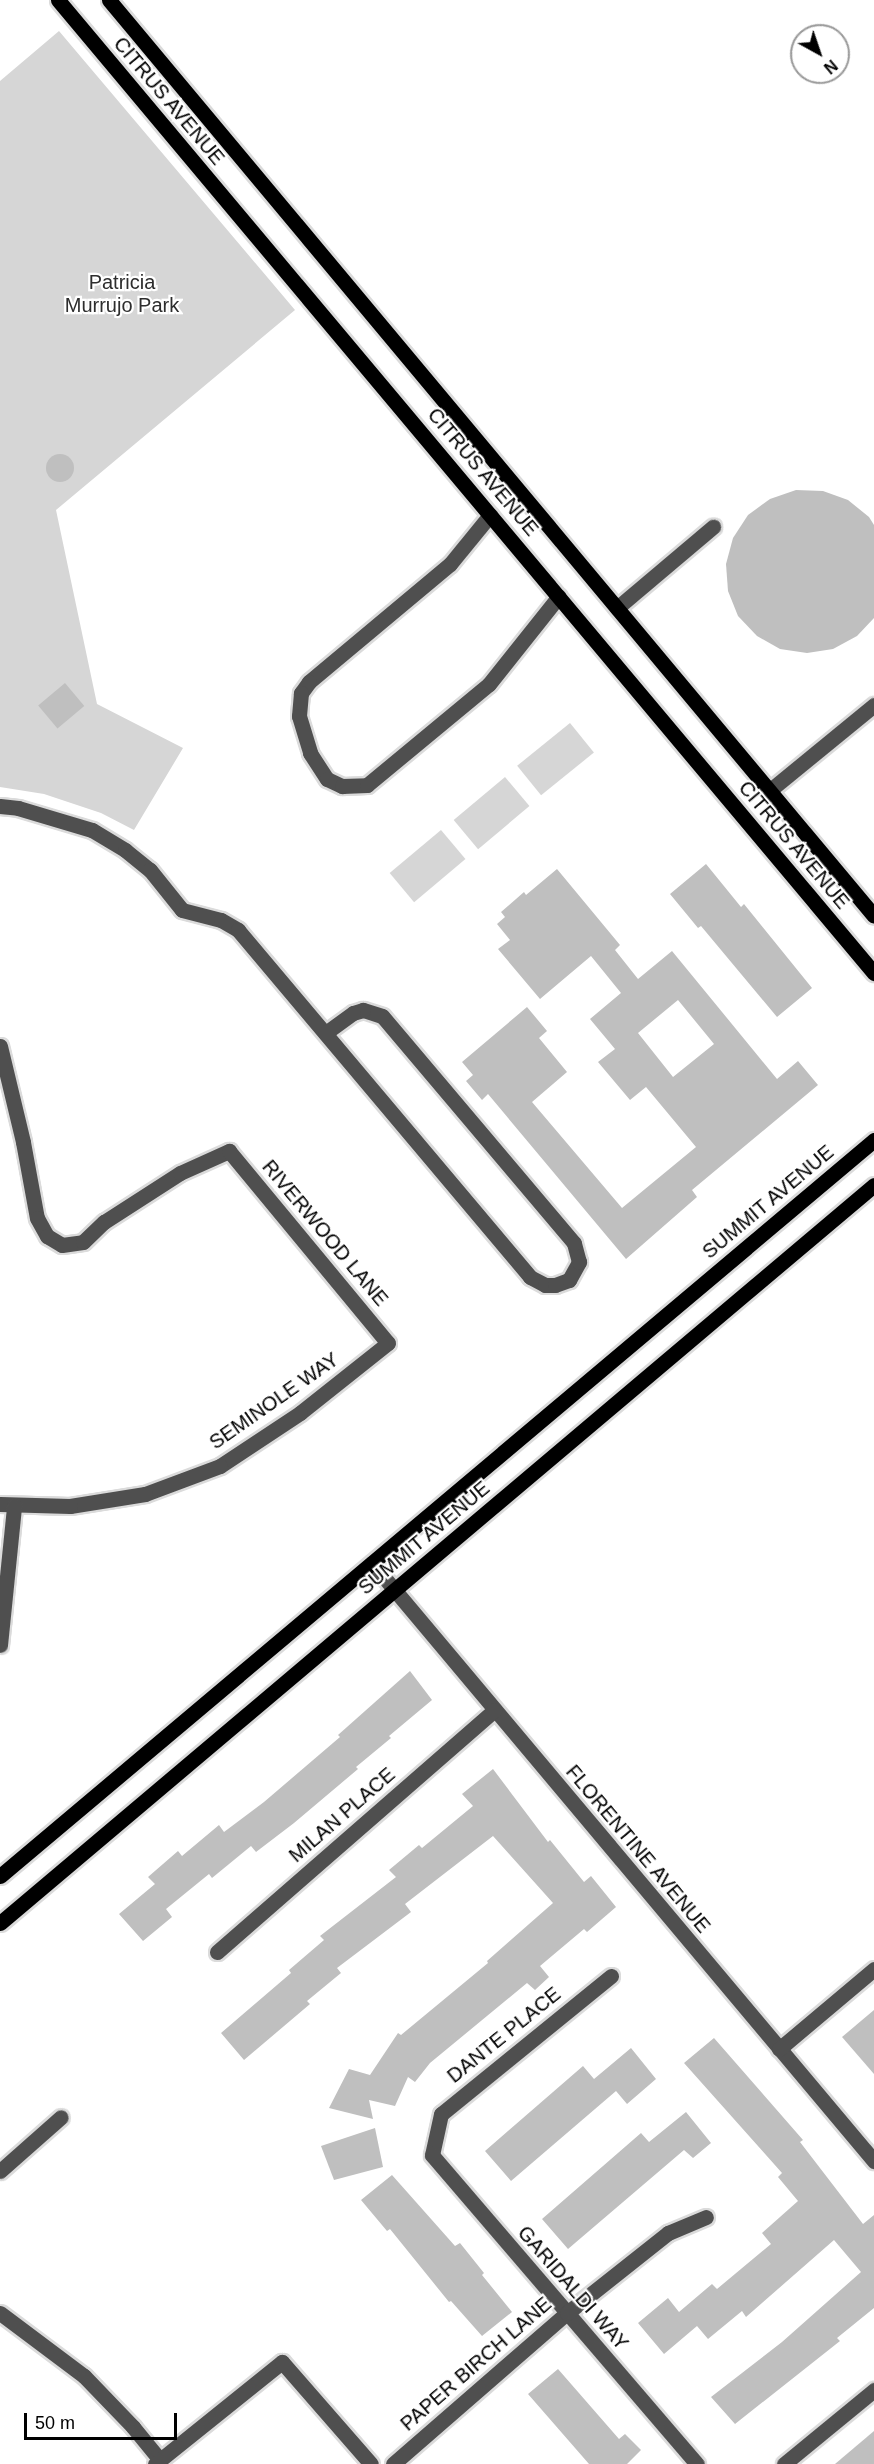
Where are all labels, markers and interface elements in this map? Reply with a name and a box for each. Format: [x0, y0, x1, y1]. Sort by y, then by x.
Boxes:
north arrow [790, 24, 850, 84]
street label: CITRUS AVENUE [108, 32, 230, 170]
text: N [821, 56, 840, 77]
park label: Patricia Murrujo Park [65, 270, 179, 317]
street label: CITRUS AVENUE [422, 403, 544, 541]
street label: CITRUS AVENUE [733, 776, 855, 914]
street label: SUMMIT AVENUE [697, 1140, 839, 1264]
street label: RIVERWOOD LANE [257, 1155, 393, 1311]
street label: SEMINOLE WAY [205, 1348, 343, 1454]
street label: SUMMIT AVENUE [353, 1476, 495, 1600]
street label: FLORENTINE AVENUE [560, 1760, 716, 1938]
street label: MILAN PLACE [284, 1763, 400, 1867]
street label: DANTE PLACE [442, 1982, 566, 2088]
street label: GARIDALDI WAY [513, 2221, 633, 2355]
street label: PAPER BIRCH LANE [396, 2292, 556, 2436]
scale bar [27, 2401, 180, 2439]
text: 50 m [35, 2413, 75, 2433]

